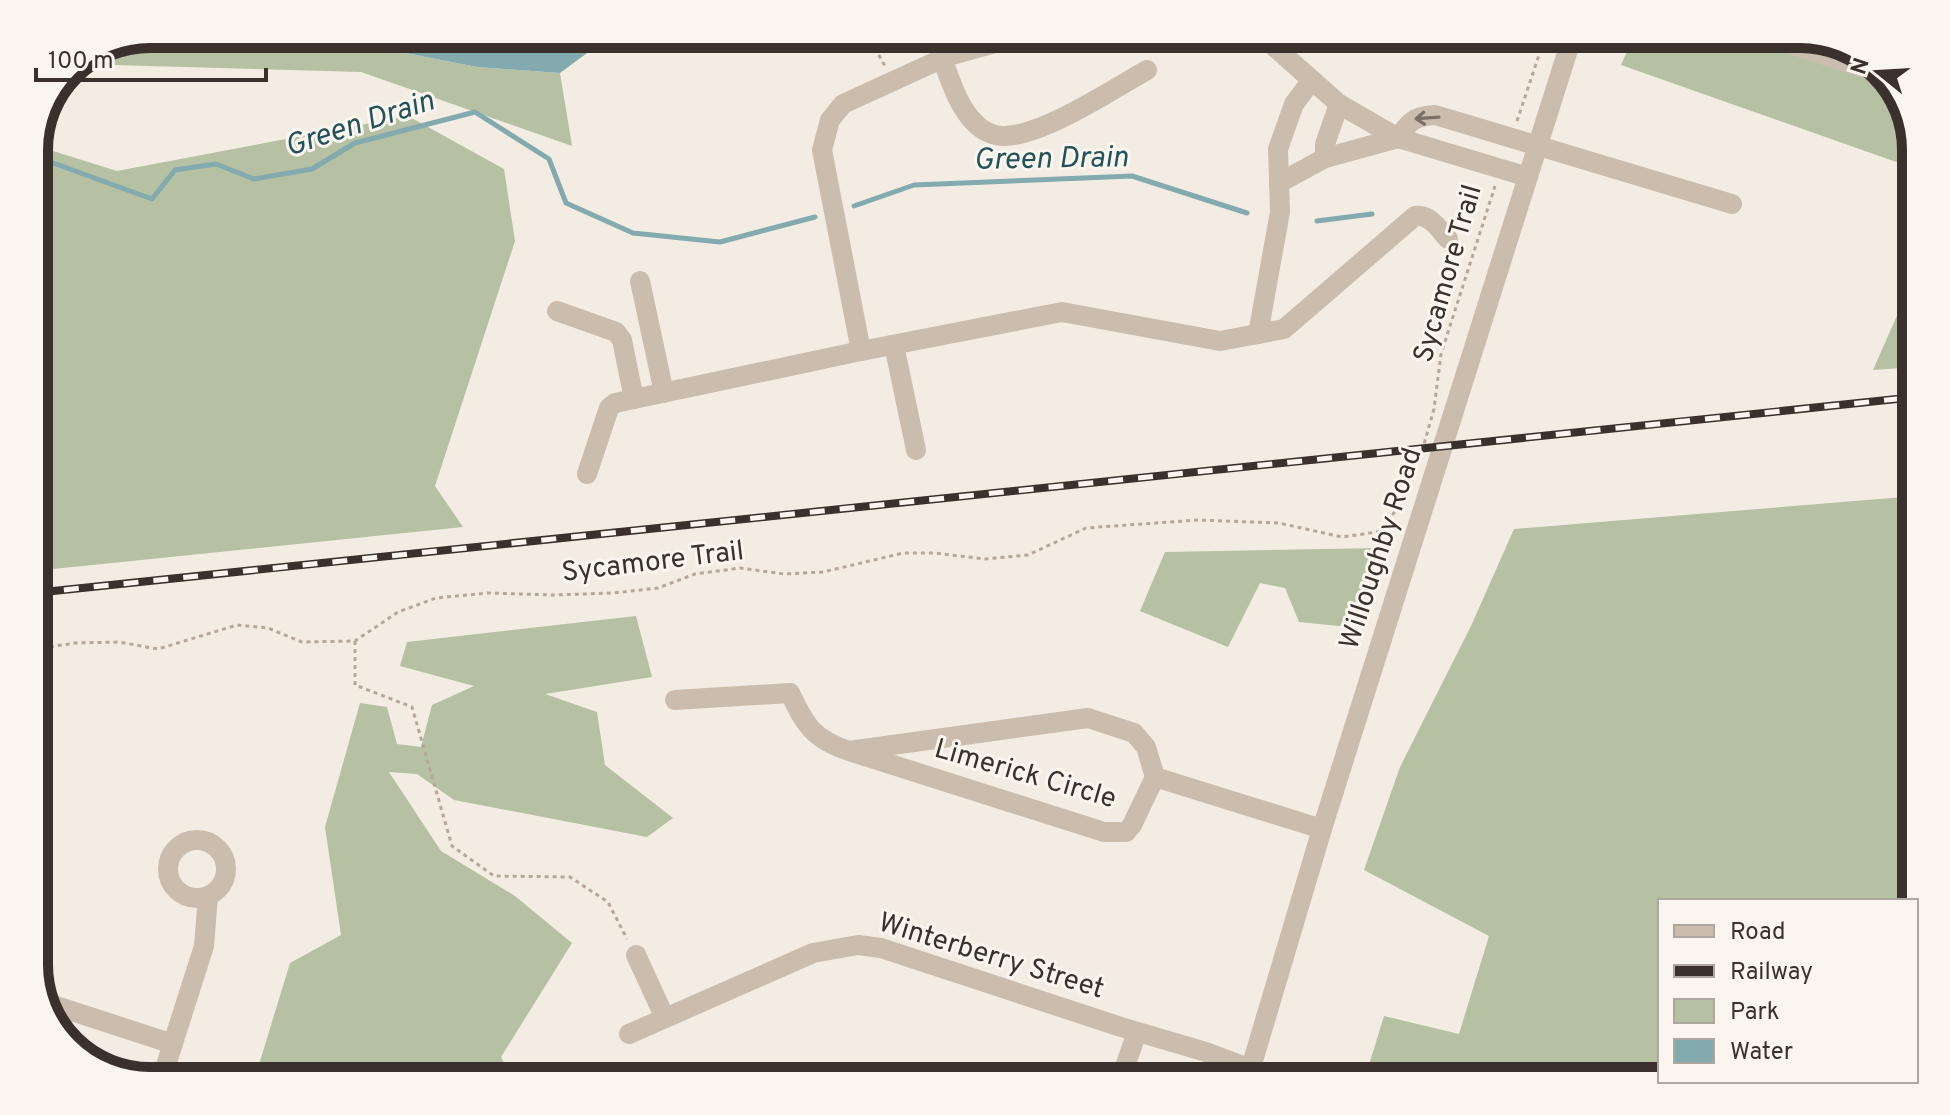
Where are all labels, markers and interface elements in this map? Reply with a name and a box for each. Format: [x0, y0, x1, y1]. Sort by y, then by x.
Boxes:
scale bar [36, 32, 266, 82]
north arrow [1838, 32, 1918, 112]
text: 100 m [48, 47, 114, 77]
text: N [1846, 55, 1877, 78]
water label: Green Drain [281, 84, 439, 166]
one-way arrow [1415, 111, 1441, 126]
water label: Green Drain [973, 140, 1129, 180]
street label: Sycamore Trail [1406, 181, 1492, 367]
street label: Willoughby Road [1332, 444, 1432, 654]
street label: Sycamore Trail [560, 534, 746, 592]
street label: Limerick Circle [930, 732, 1120, 818]
legend [1658, 899, 1918, 1083]
street label: Winterberry Street [874, 906, 1108, 1008]
text: Road [1730, 918, 1786, 948]
text: Railway [1730, 958, 1813, 988]
text: Park [1730, 998, 1780, 1028]
text: Water [1730, 1038, 1793, 1068]

